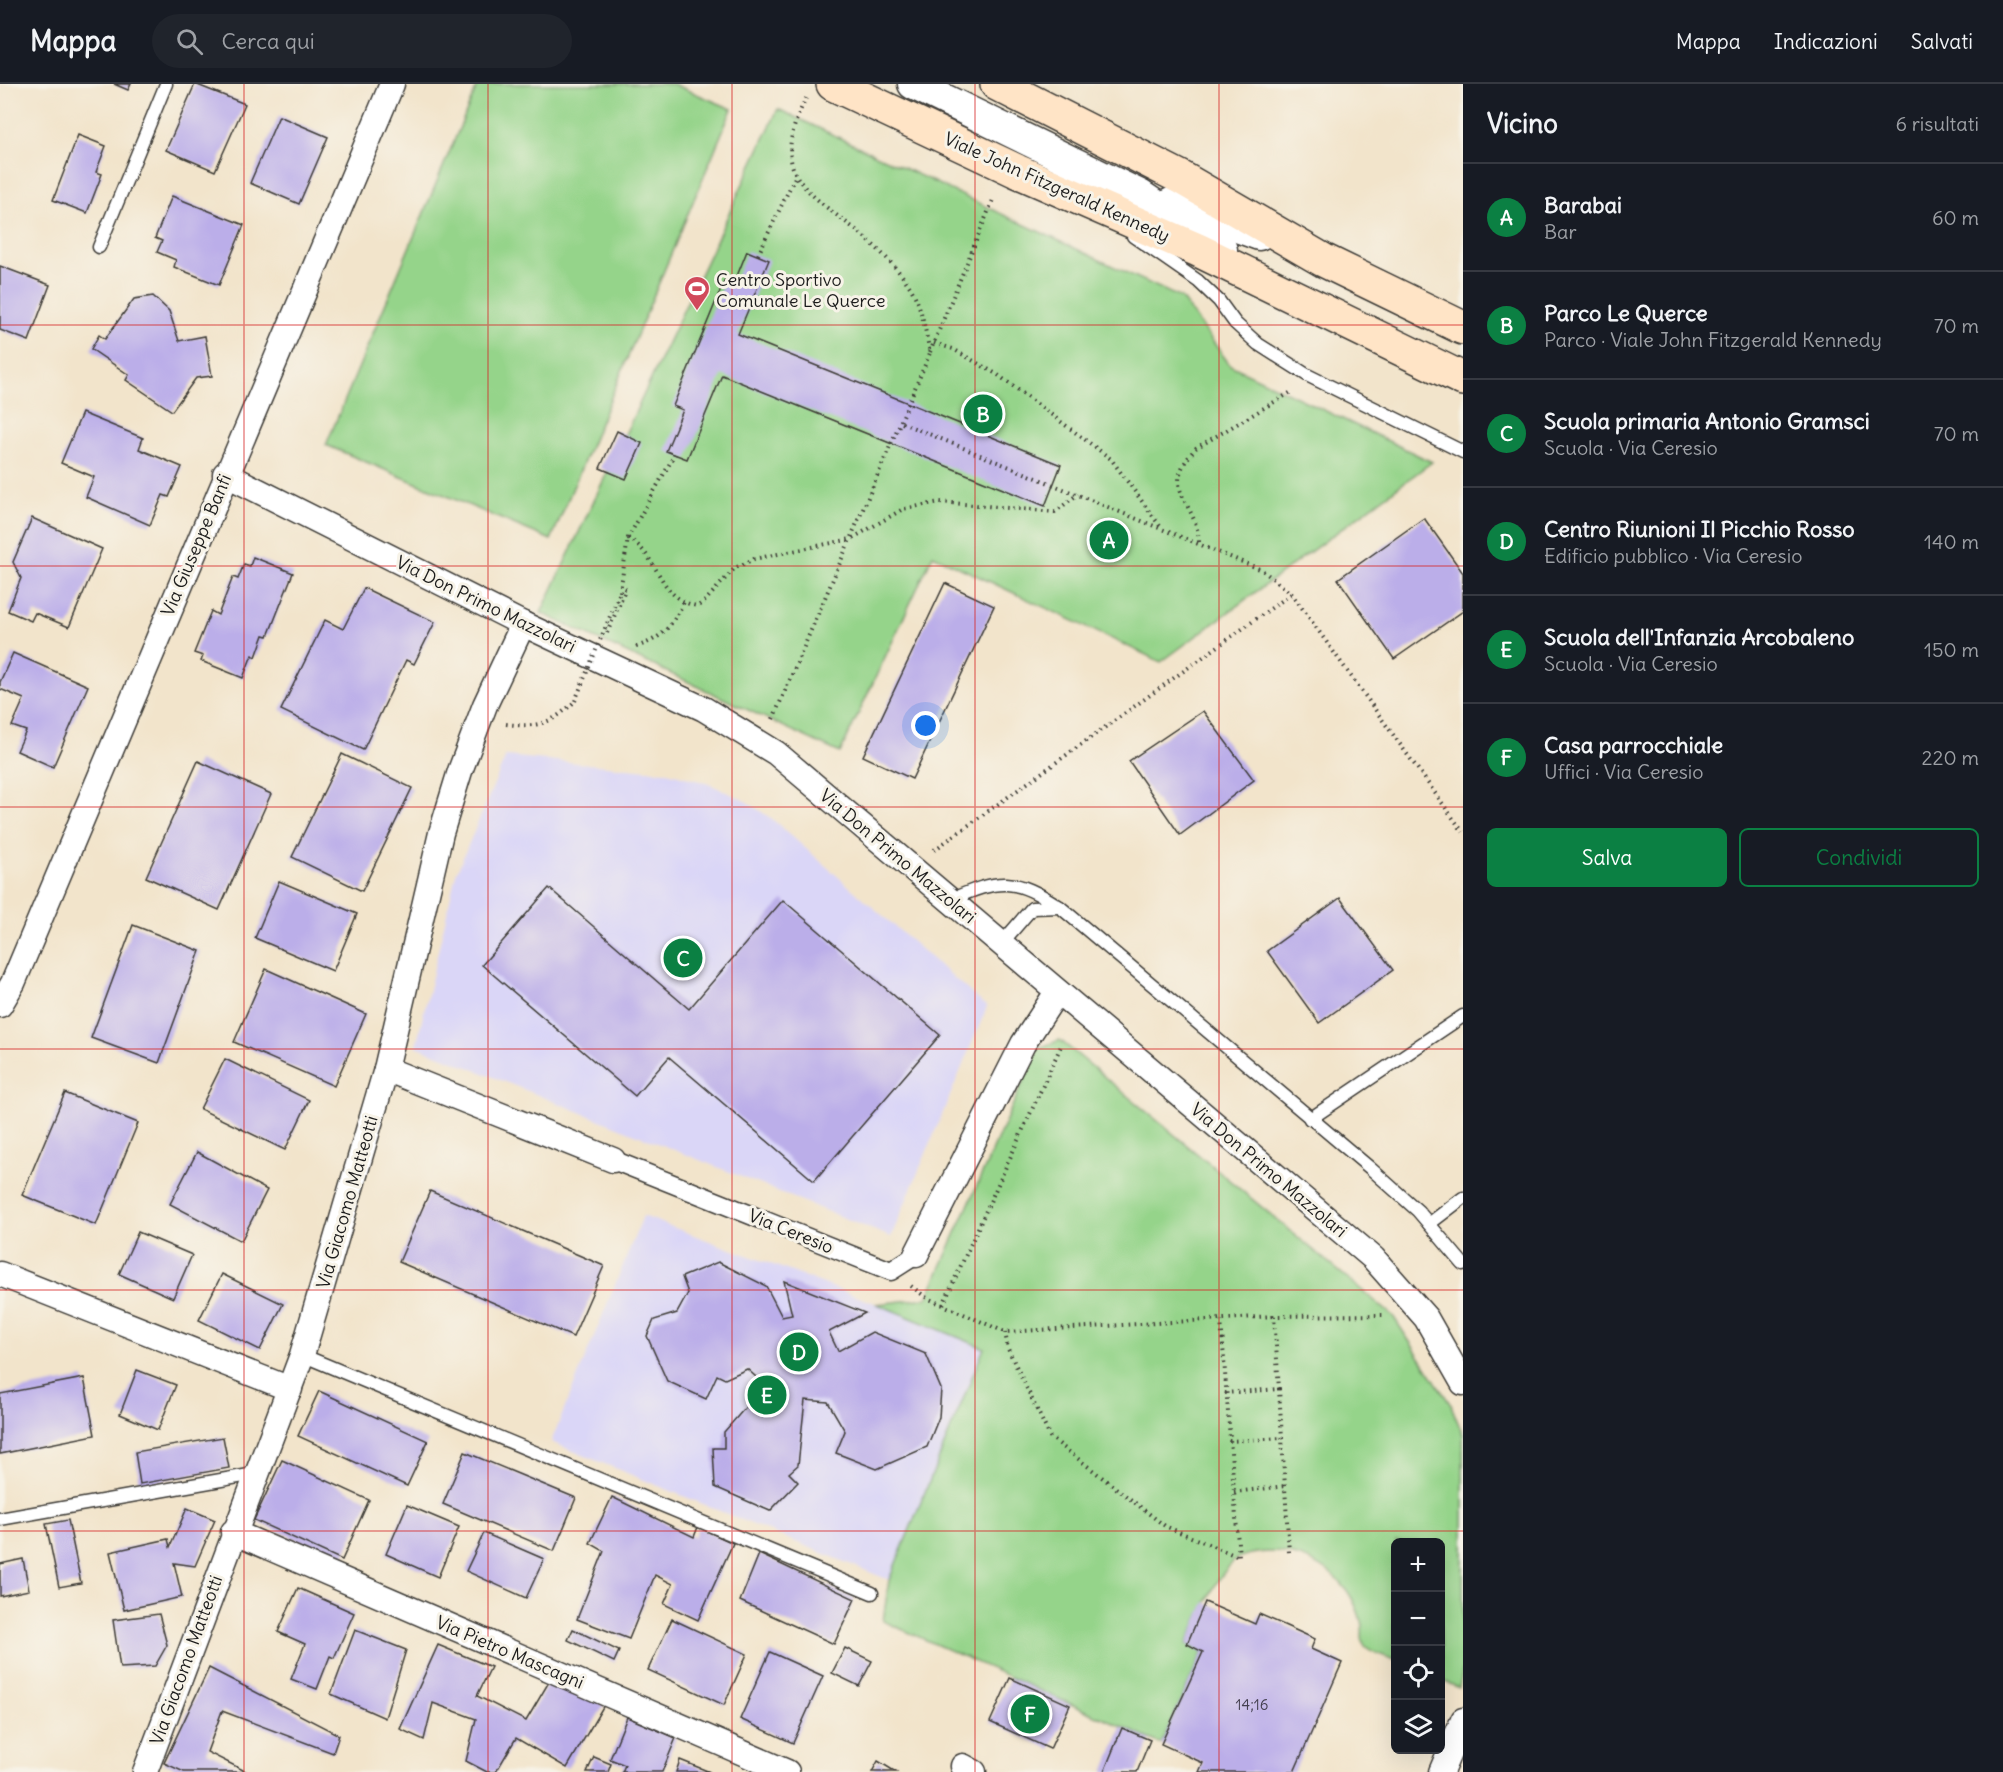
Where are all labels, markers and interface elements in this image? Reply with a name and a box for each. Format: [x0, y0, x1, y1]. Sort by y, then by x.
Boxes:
search box [152, 14, 572, 68]
text: Mappa [30, 23, 116, 59]
icon: search [173, 25, 206, 58]
text: Cerca qui [221, 27, 315, 55]
text: Mappa [1676, 28, 1741, 55]
text: Indicazioni [1774, 28, 1878, 55]
text: Salvati [1911, 28, 1973, 55]
text: Vicino [1487, 107, 1558, 140]
text: 6 risultati [1895, 111, 1979, 136]
street label: Viale John Fitzgerald Kennedy [941, 127, 1173, 247]
text: Barabai [1544, 191, 1622, 219]
text: A [1500, 205, 1513, 230]
text: 60 m [1932, 205, 1979, 230]
text: Bar [1544, 219, 1577, 244]
place label: Centro Sportivo Comunale Le Querce [716, 268, 885, 312]
sports icon: Centro Sportivo Comunale Le Querce [682, 274, 712, 312]
text: Parco Le Querce [1544, 299, 1708, 327]
text: B [1500, 313, 1513, 338]
text: 70 m [1934, 313, 1979, 338]
text: Parco · Viale John Fitzgerald Kennedy [1544, 327, 1882, 352]
pin: B [964, 392, 1002, 436]
text: Scuola primaria Antonio Gramsci [1544, 407, 1870, 435]
text: C [1500, 421, 1513, 446]
text: 70 m [1934, 421, 1979, 446]
text: Scuola · Via Ceresio [1544, 435, 1718, 460]
street label: Via Giuseppe Banfi [156, 470, 236, 620]
text: Centro Riunioni Il Picchio Rosso [1544, 515, 1855, 543]
pin: A [1090, 518, 1128, 562]
text: D [1499, 529, 1514, 554]
text: 140 m [1924, 529, 1979, 554]
text: Edificio pubblico · Via Ceresio [1544, 543, 1802, 568]
street label: Via Don Primo Mazzolari [392, 550, 580, 658]
text: Scuola dell'Infanzia Arcobaleno [1544, 623, 1854, 651]
text: E [1501, 637, 1512, 662]
text: 150 m [1924, 637, 1979, 662]
text: Scuola · Via Ceresio [1544, 651, 1718, 676]
your location [911, 711, 940, 740]
text: Casa parrocchiale [1544, 731, 1723, 759]
text: F [1501, 745, 1512, 770]
text: 220 m [1922, 745, 1979, 770]
text: Uffici · Via Ceresio [1544, 759, 1704, 784]
street label: Via Don Primo Mazzolari [815, 784, 981, 928]
button: Salva [1487, 828, 1727, 887]
button: Condividi [1739, 828, 1979, 887]
pin: C [664, 936, 702, 980]
street label: Via Don Primo Mazzolari [1186, 1098, 1352, 1242]
street label: Via Giacomo Matteotti [311, 1113, 383, 1291]
street label: Via Ceresio [745, 1204, 837, 1258]
pin: D [780, 1330, 818, 1374]
pin: E [748, 1372, 786, 1418]
map controls [1391, 1538, 1445, 1754]
button: + [1391, 1538, 1445, 1592]
street label: Via Giacomo Matteotti [145, 1572, 227, 1748]
button: − [1391, 1592, 1445, 1646]
street label: Via Pietro Mascagni [432, 1610, 588, 1694]
button: locate [1391, 1646, 1445, 1700]
pin: F [1010, 1692, 1050, 1736]
house number: 14;16 [1236, 1695, 1268, 1714]
button: layers [1391, 1700, 1445, 1754]

